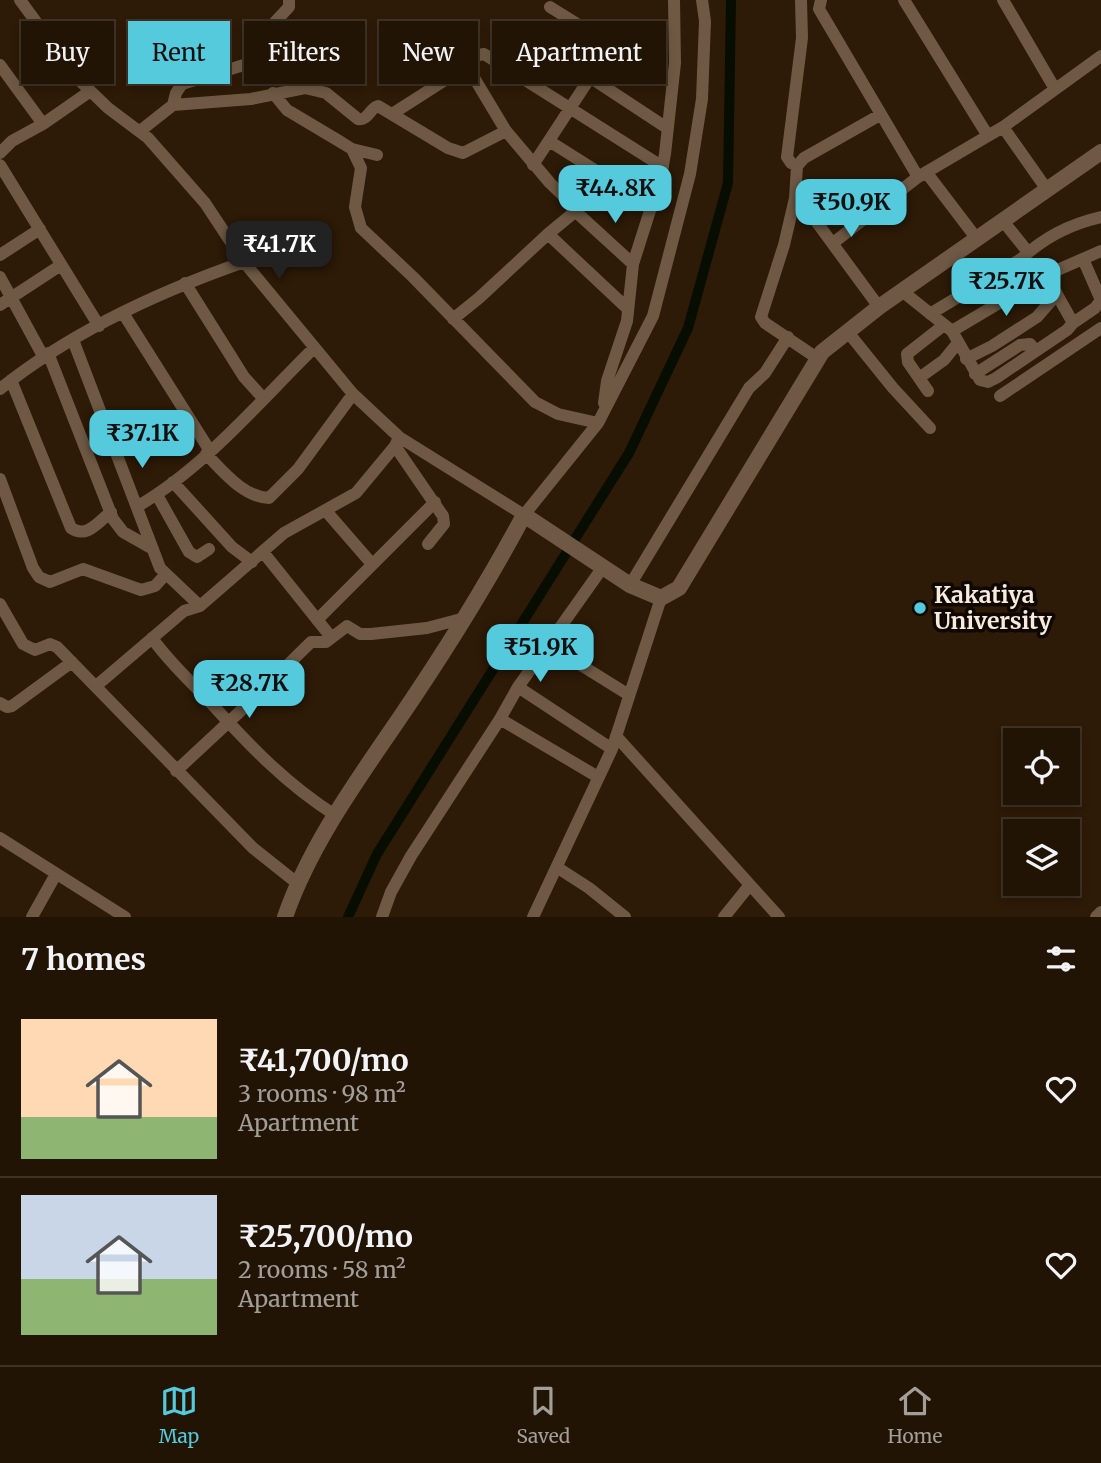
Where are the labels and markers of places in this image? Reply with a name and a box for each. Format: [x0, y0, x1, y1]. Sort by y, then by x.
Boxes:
pin: ₹44.8K [558, 166, 672, 225]
pin: ₹50.9K [794, 180, 908, 239]
pin: ₹41.7K [222, 222, 336, 281]
pin: ₹25.7K [949, 258, 1063, 318]
pin: ₹37.1K [85, 410, 199, 470]
place label: Kakatiya University [934, 580, 1052, 635]
marker: Kakatiya University [912, 600, 928, 616]
pin: ₹51.9K [483, 624, 597, 684]
pin: ₹28.7K [192, 660, 306, 720]

